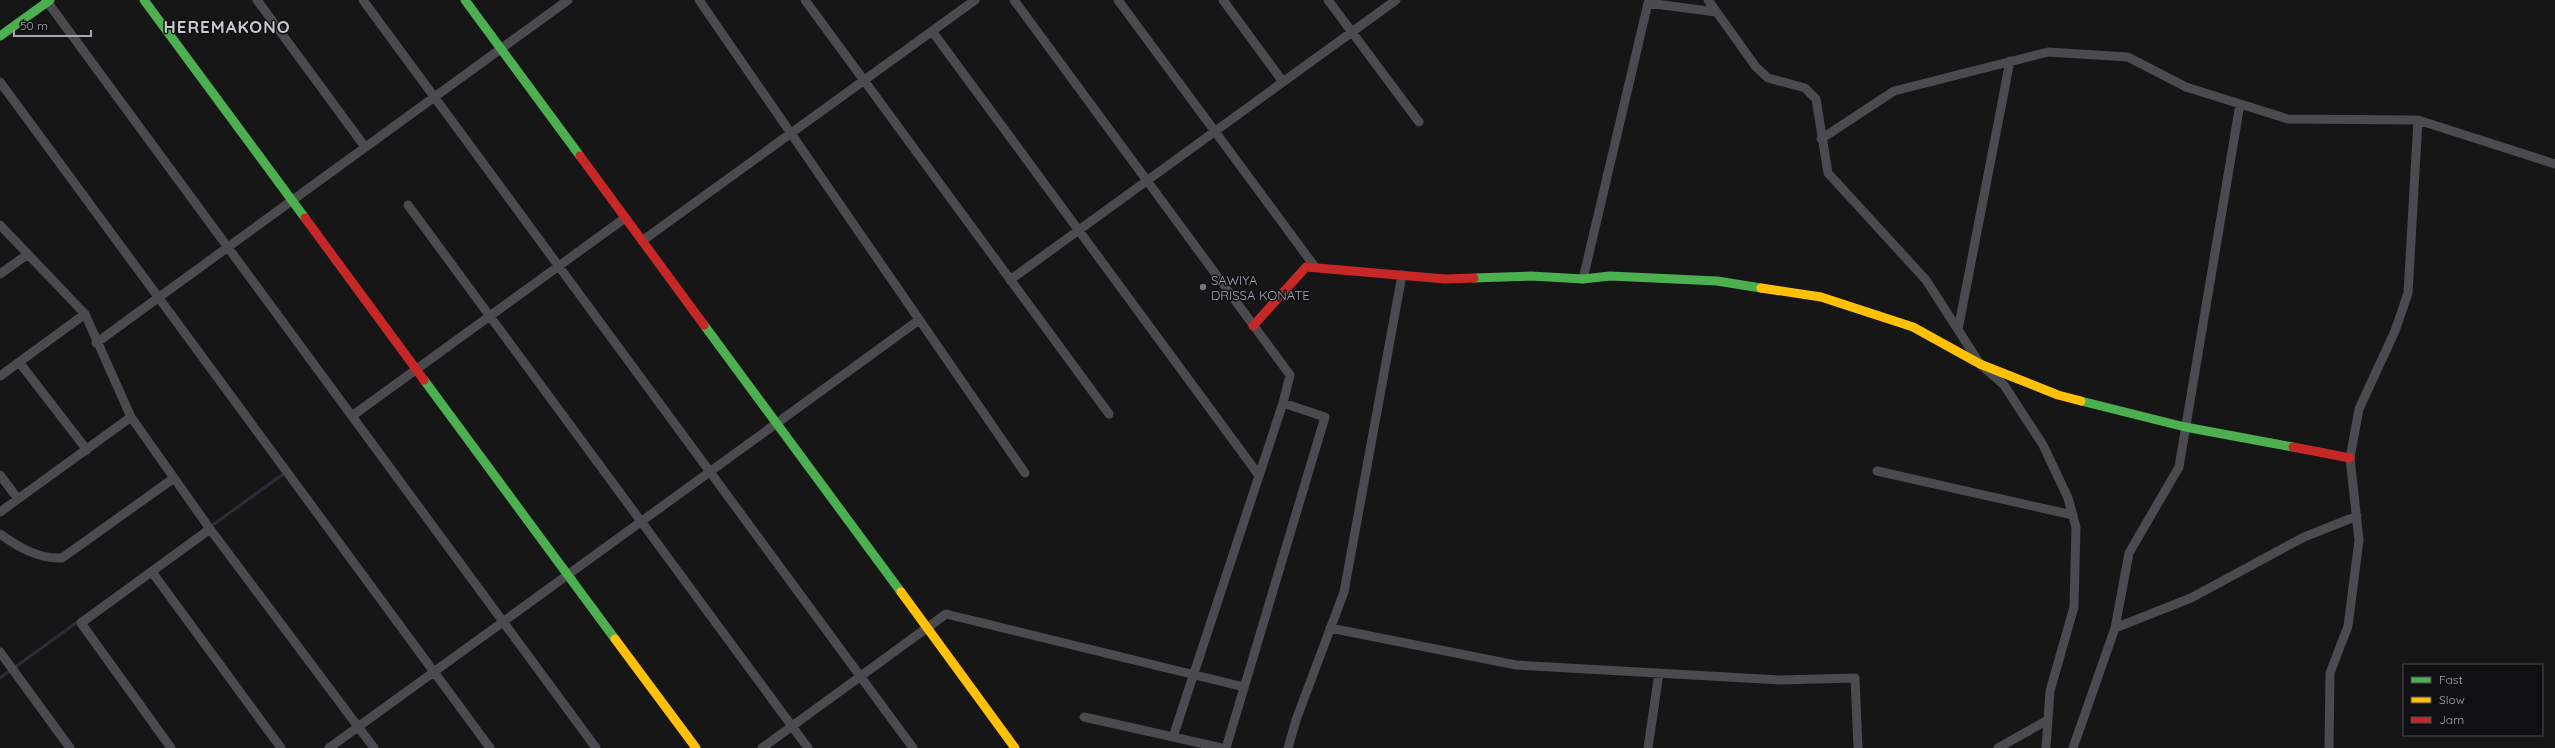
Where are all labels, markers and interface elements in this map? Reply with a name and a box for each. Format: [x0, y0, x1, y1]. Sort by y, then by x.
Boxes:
scale bar [14, 12, 91, 38]
district label: HEREMAKONO [163, 16, 291, 37]
text: 50 m [20, 18, 48, 33]
place label: SAWIYA DRISSA KONATE [1211, 272, 1310, 303]
marker: SAWIYA DRISSA KONATE [1198, 282, 1208, 292]
legend [2403, 664, 2543, 736]
text: Fast [2439, 672, 2463, 687]
text: Slow [2439, 692, 2465, 707]
text: Jam [2439, 712, 2464, 727]

